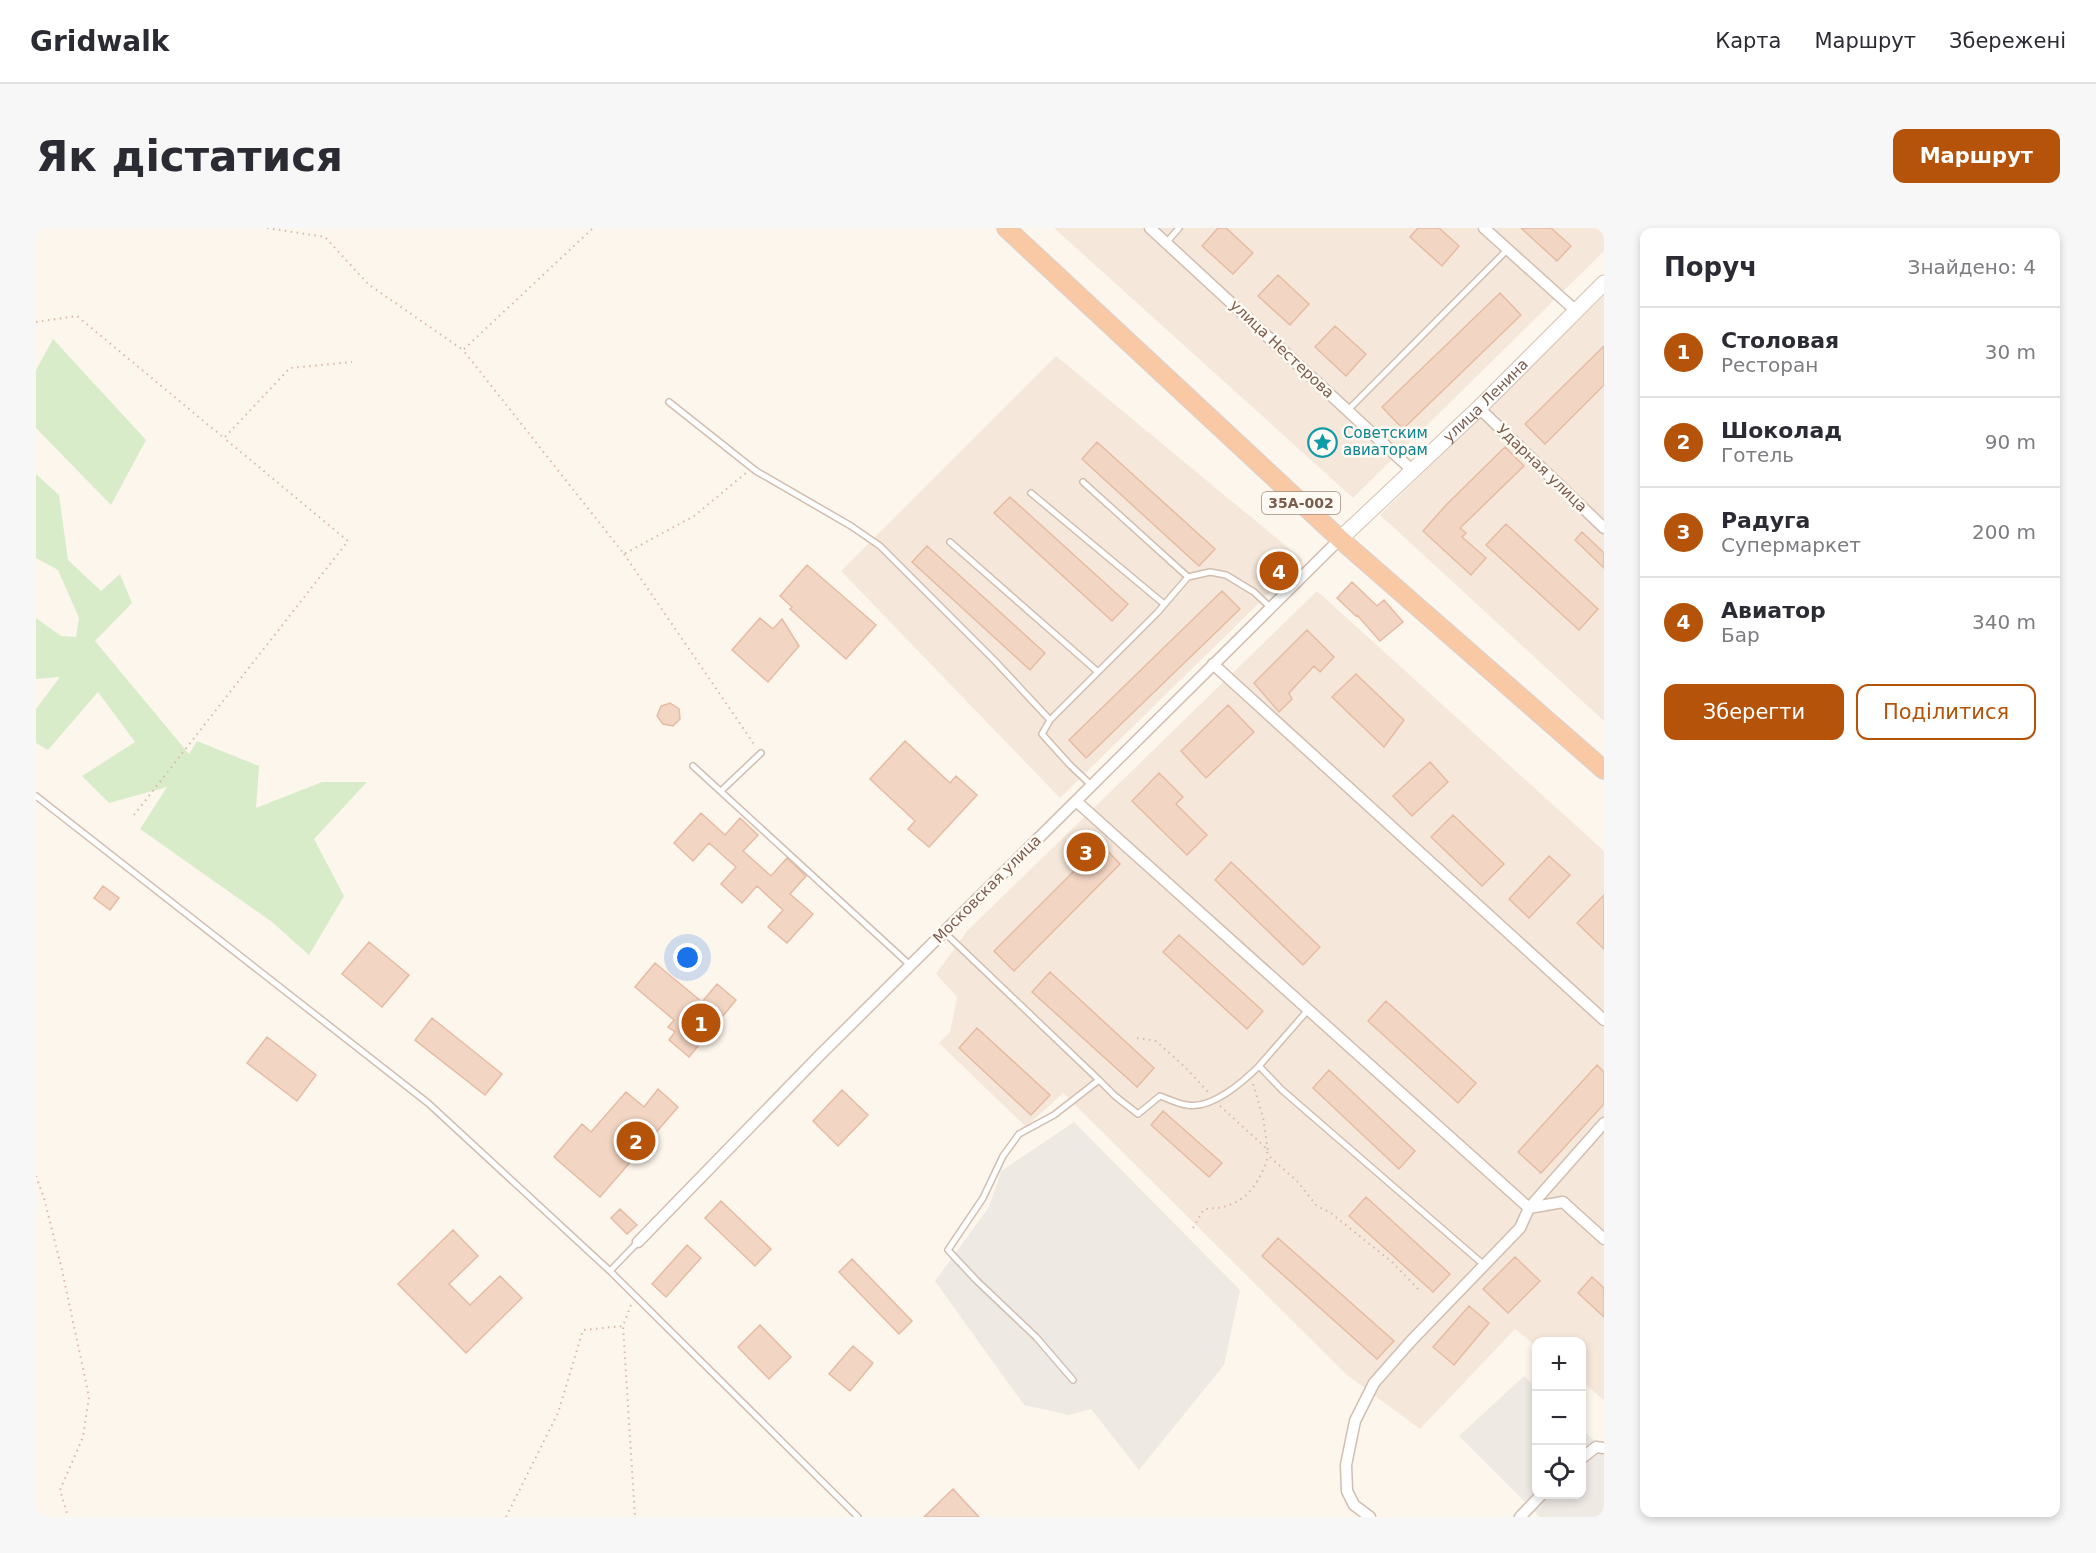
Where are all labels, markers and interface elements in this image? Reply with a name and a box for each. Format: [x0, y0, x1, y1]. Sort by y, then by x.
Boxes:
text: Gridwalk [30, 25, 169, 58]
text: Карта [1715, 29, 1781, 53]
text: Маршрут [1814, 29, 1916, 53]
text: Збережені [1949, 29, 2066, 53]
button: Маршрут [1893, 129, 2060, 183]
text: Як дістатися [36, 132, 343, 181]
text: Поруч [1664, 252, 1757, 282]
text: Знайдено: 4 [1908, 255, 2036, 279]
street label: улица Нестерова [1226, 296, 1338, 402]
text: Столовая [1721, 328, 1839, 353]
text: 1 [1677, 340, 1690, 364]
text: 30 m [1985, 340, 2036, 364]
text: Ресторан [1721, 353, 1818, 377]
street label: улица Ленина [1440, 355, 1532, 446]
text: Шоколад [1721, 418, 1842, 443]
street label: Ударная улица [1493, 420, 1591, 516]
place label: Советским авиаторам [1343, 424, 1428, 459]
place icon: Советским авиаторам [1306, 426, 1338, 458]
text: 2 [1677, 430, 1690, 454]
text: 90 m [1985, 430, 2036, 454]
text: Готель [1721, 443, 1794, 467]
road number: 35А-002 [1262, 492, 1340, 514]
text: Радуга [1721, 508, 1810, 533]
text: 3 [1677, 520, 1690, 544]
text: 200 m [1972, 520, 2036, 544]
text: Супермаркет [1721, 533, 1861, 557]
pin: 4 [1260, 548, 1298, 594]
text: Авиатор [1721, 598, 1826, 623]
text: 4 [1677, 610, 1690, 634]
text: 340 m [1972, 610, 2036, 634]
text: Бар [1721, 623, 1760, 647]
button: Зберегти [1664, 684, 1844, 740]
button: Поділитися [1856, 684, 2036, 740]
pin: 3 [1066, 830, 1106, 874]
street label: Московская улица [929, 831, 1045, 947]
your location [673, 943, 702, 972]
pin: 1 [682, 1000, 720, 1046]
pin: 2 [616, 1118, 656, 1164]
map controls [1532, 1337, 1586, 1499]
button: + [1532, 1337, 1586, 1391]
button: − [1532, 1391, 1586, 1445]
button: locate [1532, 1445, 1586, 1499]

